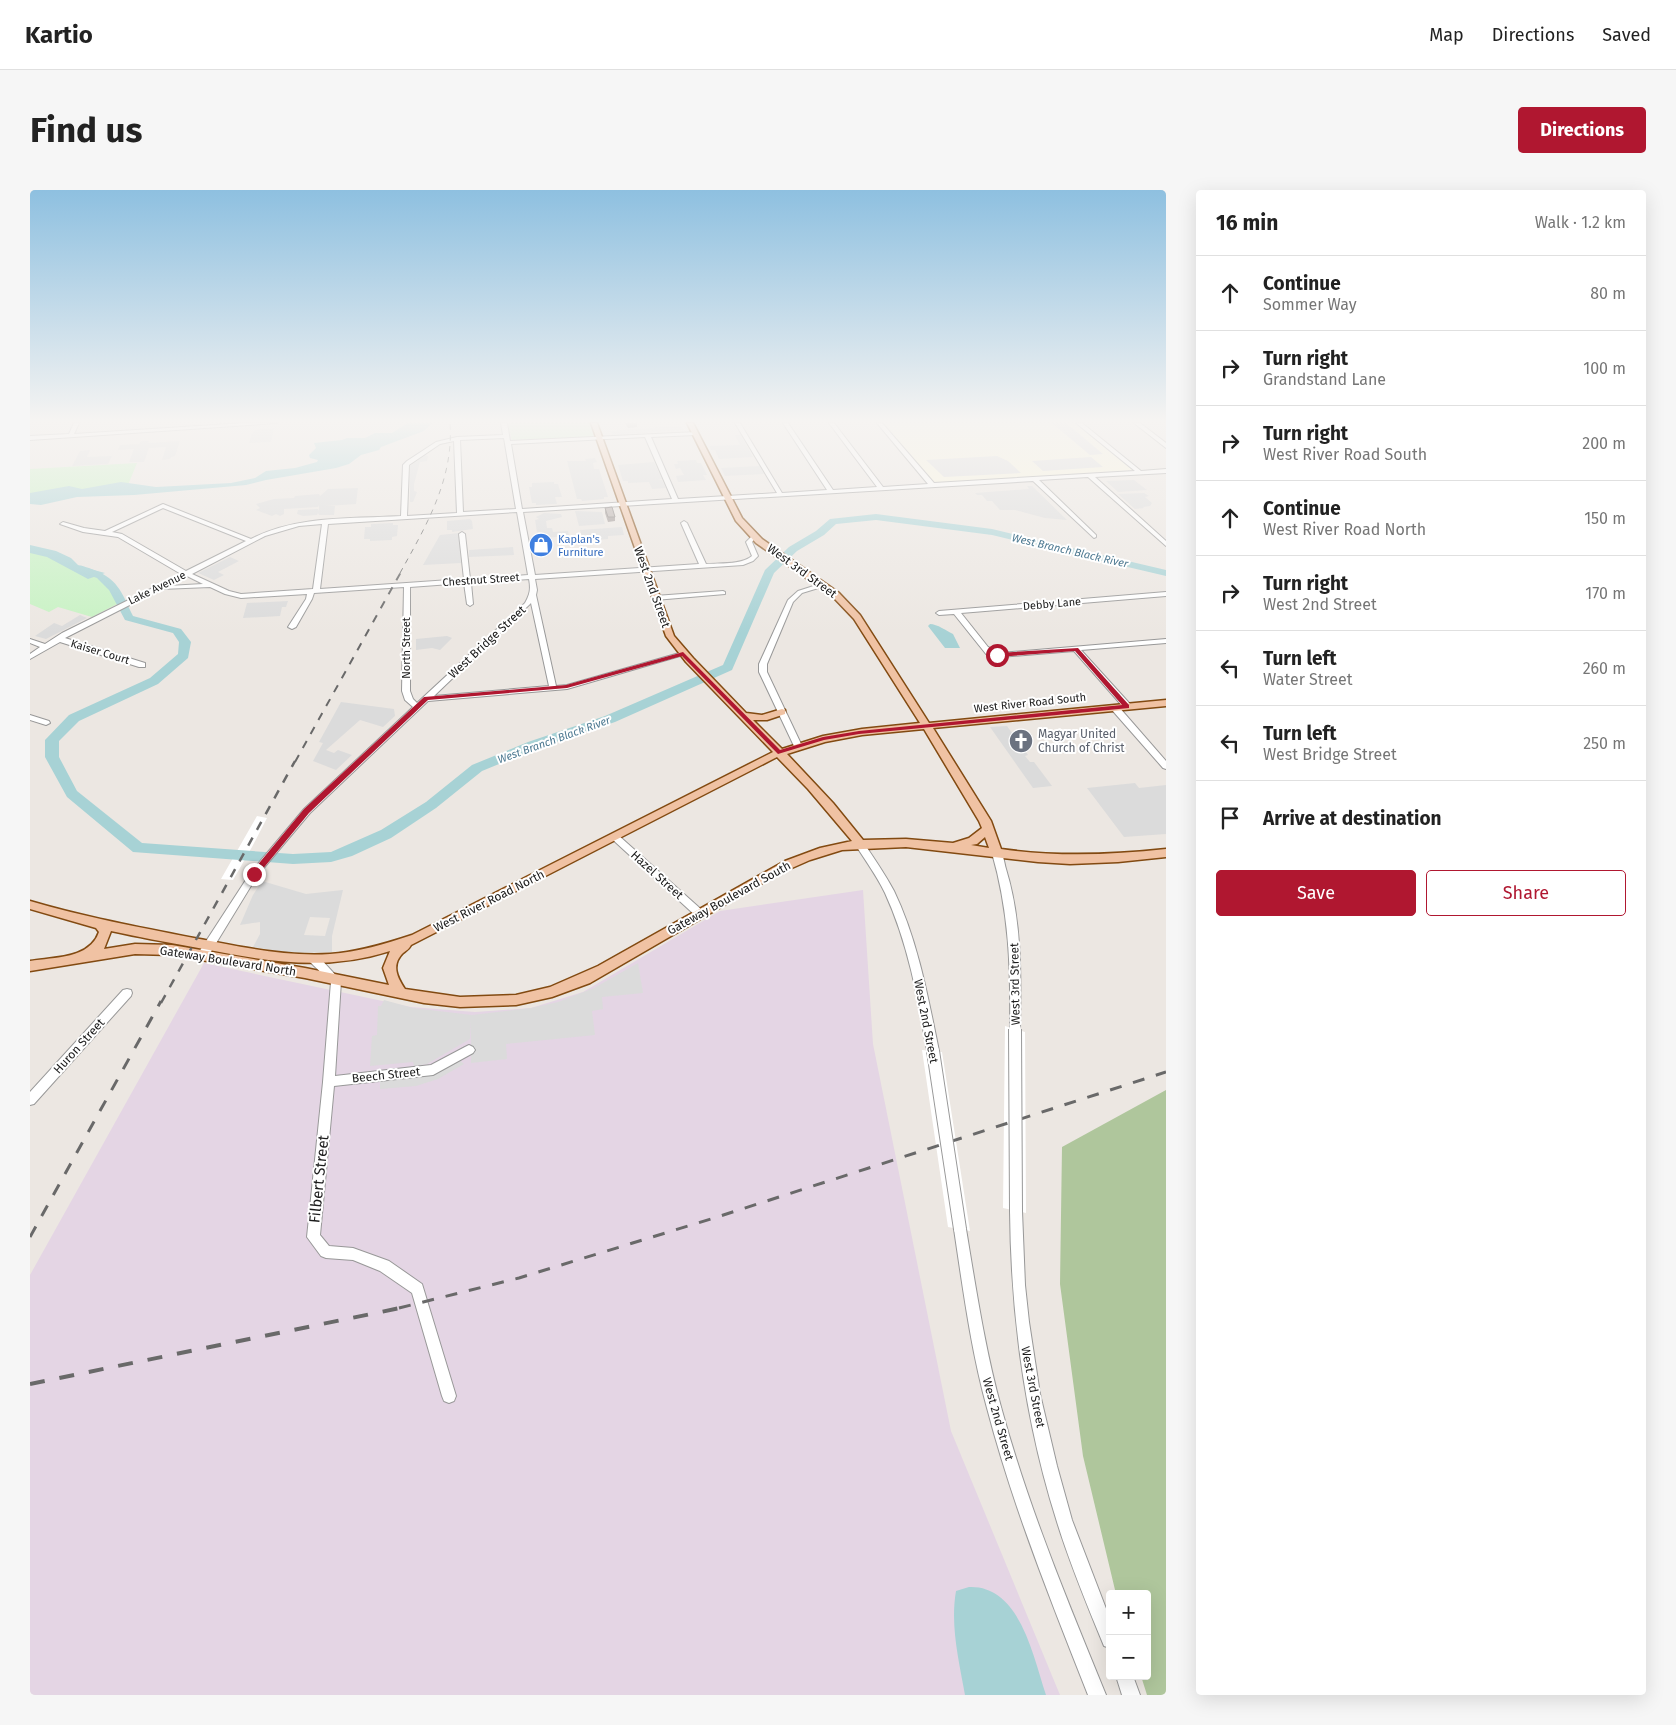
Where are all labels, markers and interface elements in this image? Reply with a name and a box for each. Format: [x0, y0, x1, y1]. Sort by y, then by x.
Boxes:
text: Kartio [25, 21, 93, 49]
text: Map [1429, 24, 1464, 46]
text: Directions [1492, 24, 1574, 46]
text: Saved [1602, 24, 1651, 46]
button: Directions [1518, 107, 1646, 153]
text: Find us [30, 109, 142, 151]
text: 16 min [1216, 210, 1278, 236]
text: Walk · 1.2 km [1535, 213, 1626, 232]
text: Continue [1263, 272, 1341, 295]
icon: ahead [1216, 279, 1244, 307]
text: 80 m [1590, 284, 1626, 303]
text: Sommer Way [1263, 295, 1357, 314]
text: Turn right [1263, 347, 1348, 370]
icon: right [1216, 354, 1244, 382]
text: 100 m [1583, 359, 1626, 378]
text: Grandstand Lane [1263, 370, 1386, 389]
text: Turn right [1263, 422, 1348, 445]
icon: right [1216, 429, 1244, 457]
text: 200 m [1582, 434, 1626, 453]
text: West River Road South [1263, 445, 1427, 464]
text: Continue [1263, 497, 1341, 520]
icon: ahead [1216, 504, 1244, 532]
text: 150 m [1584, 509, 1626, 528]
text: West River Road North [1263, 520, 1426, 539]
water label: West Branch Black River [1011, 531, 1130, 571]
shop icon: Kaplan's Furniture [528, 532, 554, 558]
place label: Kaplan's Furniture [558, 533, 603, 559]
street label: West 3rd Street [764, 541, 840, 601]
street label: West 2nd Street [631, 545, 673, 630]
street label: Lake Avenue [126, 568, 188, 608]
street label: Chestnut Street [442, 571, 520, 589]
text: Turn right [1263, 572, 1348, 595]
icon: right [1216, 579, 1244, 607]
text: 170 m [1585, 584, 1626, 603]
street label: Debby Lane [1022, 595, 1082, 613]
text: West 2nd Street [1263, 595, 1377, 614]
street label: West Bridge Street [446, 602, 529, 681]
street label: North Street [400, 617, 413, 679]
street label: Kaiser Court [69, 637, 131, 667]
route start [986, 644, 1009, 667]
text: Turn left [1263, 647, 1337, 670]
icon: left [1216, 654, 1244, 682]
text: 260 m [1583, 659, 1626, 678]
text: Water Street [1263, 670, 1353, 689]
street label: West River Road South [973, 691, 1087, 715]
water label: West Branch Black River [496, 713, 613, 766]
text: Turn left [1263, 722, 1337, 745]
place label: Magyar United Church of Christ [1038, 727, 1125, 755]
church icon: Magyar United Church of Christ [1008, 728, 1034, 754]
icon: left [1216, 729, 1244, 757]
text: 250 m [1583, 734, 1626, 753]
text: West Bridge Street [1263, 745, 1397, 764]
icon: arrive [1216, 804, 1244, 832]
text: Arrive at destination [1263, 807, 1442, 830]
street label: Hazel Street [628, 848, 687, 903]
street label: Gateway Boulevard South [665, 858, 793, 938]
route end [243, 863, 266, 886]
street label: West River Road North [431, 867, 547, 935]
button: Save [1216, 870, 1416, 916]
button: Share [1426, 870, 1626, 916]
street label: West 3rd Street [1007, 942, 1023, 1025]
street label: Gateway Boulevard North [159, 943, 297, 979]
street label: West 2nd Street [911, 978, 941, 1065]
street label: Huron Street [51, 1015, 108, 1076]
street label: Beech Street [351, 1064, 422, 1086]
street label: Filbert Street [305, 1134, 333, 1224]
street label: West 3rd Street [1018, 1345, 1048, 1430]
street label: West 2nd Street [980, 1376, 1017, 1463]
map controls [1106, 1590, 1151, 1680]
button: + [1106, 1590, 1151, 1635]
button: − [1106, 1635, 1151, 1680]

